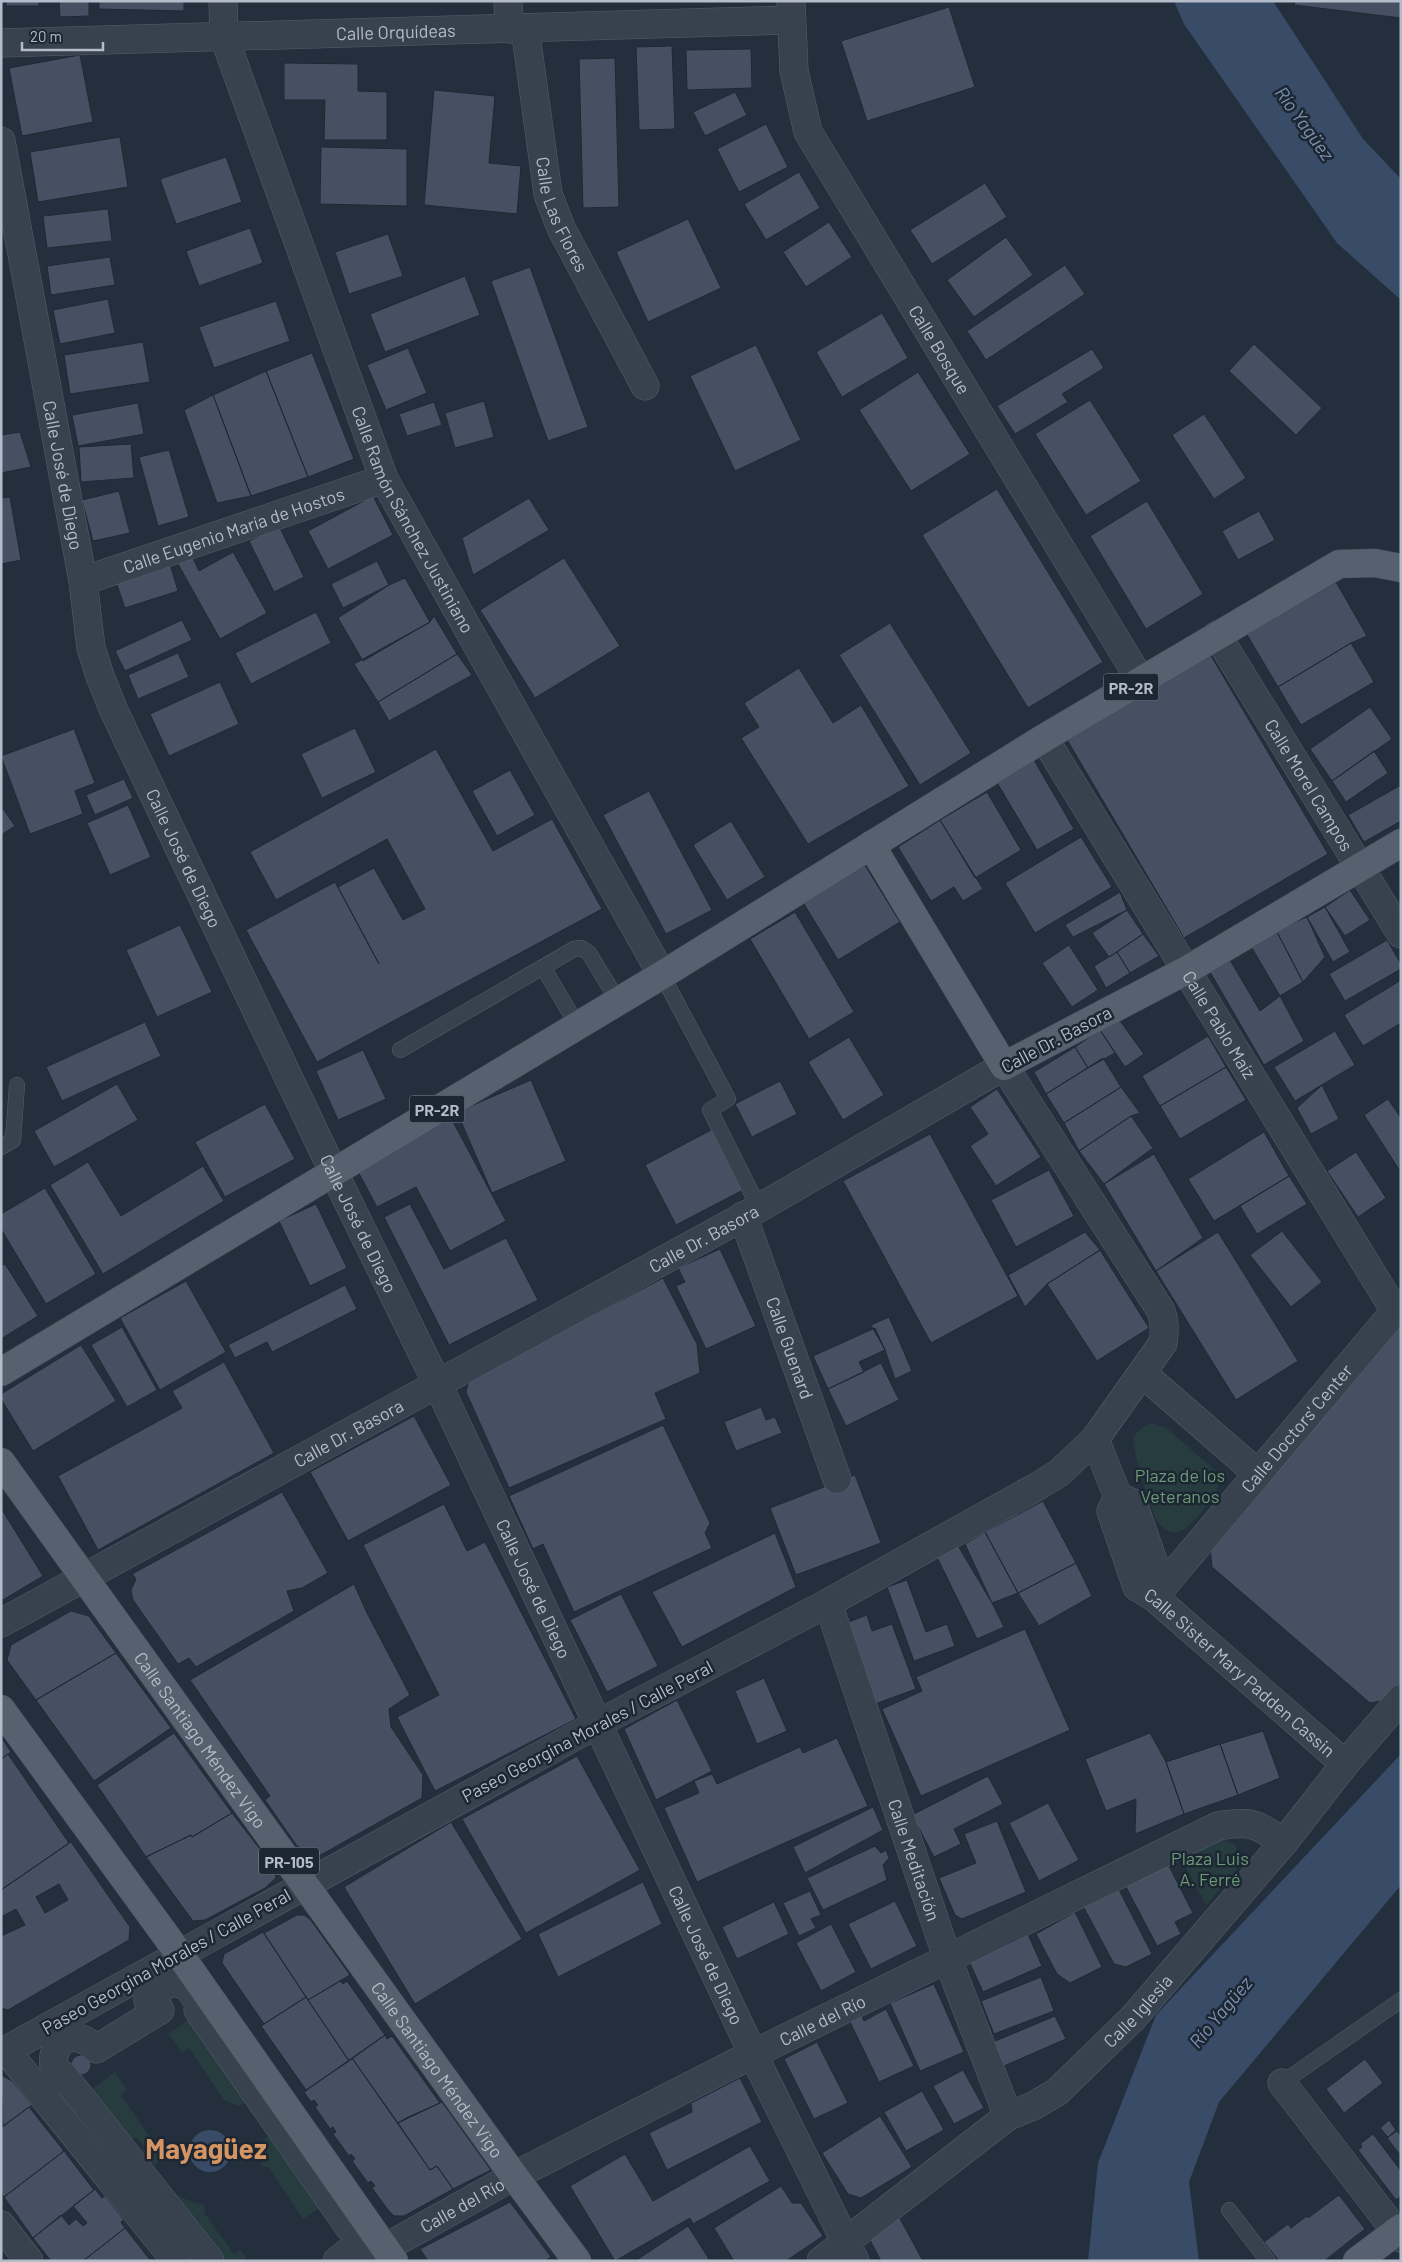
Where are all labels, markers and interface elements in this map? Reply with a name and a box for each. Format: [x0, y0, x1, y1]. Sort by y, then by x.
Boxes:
street label: Calle Orquídeas [336, 19, 456, 44]
scale bar [22, 20, 104, 52]
text: 20 m [30, 27, 62, 45]
water label: Río Yagüez [1270, 81, 1340, 165]
street label: Calle Las Flores [532, 155, 593, 276]
street label: Calle Bosque [904, 301, 975, 398]
street label: Calle José de Diego [39, 399, 88, 552]
street label: Calle Ramón Sánchez Justiniano [347, 403, 479, 637]
street label: Calle Eugenio María de Hostos [120, 482, 347, 578]
road number: PR-2R [1104, 674, 1158, 700]
street label: Calle Morel Campos [1260, 715, 1358, 855]
street label: Calle José de Diego [142, 785, 226, 931]
street label: Calle Pablo Maíz [1178, 966, 1261, 1083]
street label: Calle Dr. Basora [997, 1001, 1115, 1077]
road number: PR-2R [410, 1096, 464, 1122]
street label: Calle José de Diego [316, 1151, 402, 1296]
street label: Calle Dr. Basora [645, 1199, 762, 1277]
street label: Calle Guenard [762, 1294, 818, 1402]
street label: Calle Doctors' Center [1236, 1359, 1357, 1497]
street label: Calle Dr. Basora [290, 1394, 407, 1472]
park label: Plaza de los Veteranos [1135, 1464, 1225, 1507]
street label: Calle José de Diego [492, 1515, 576, 1662]
street label: Calle Sister Mary Padden Cassin [1141, 1583, 1340, 1762]
street label: Calle Santiago Méndez Vigo [130, 1647, 271, 1832]
street label: Paseo Georgina Morales / Calle Peral [458, 1655, 716, 1807]
street label: Calle Meditación [884, 1796, 945, 1924]
park label: Plaza Luis A. Ferré [1171, 1847, 1249, 1890]
road number: PR-105 [259, 1848, 319, 1874]
street label: Calle José de Diego [664, 1882, 749, 2028]
street label: Paseo Georgina Morales / Calle Peral [38, 1883, 294, 2039]
street label: Calle Iglesia [1099, 1969, 1177, 2052]
water label: Río Yagüez [1184, 1971, 1257, 2052]
street label: Calle Santiago Méndez Vigo [367, 1977, 508, 2162]
street label: Calle del Río [776, 1990, 869, 2050]
district label: Mayagüez [145, 2131, 267, 2165]
street label: Calle del Río [416, 2173, 508, 2237]

